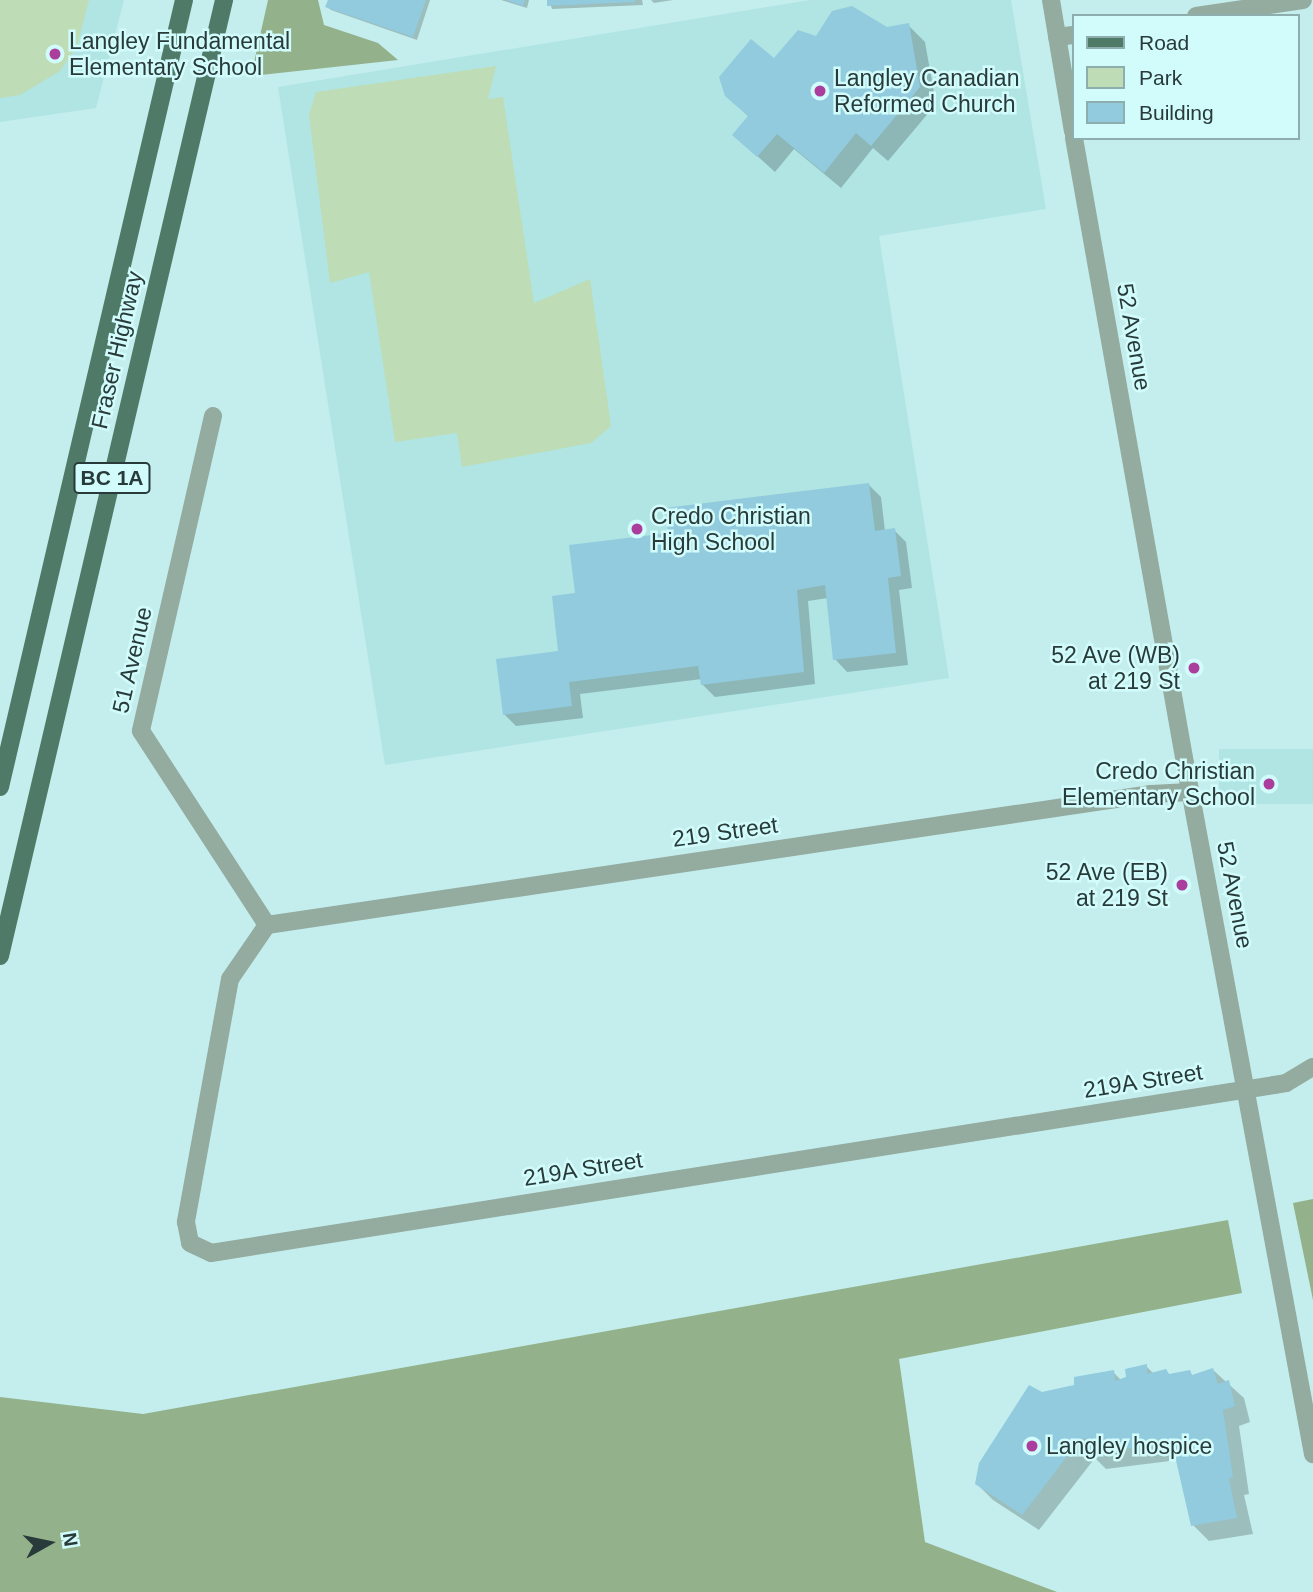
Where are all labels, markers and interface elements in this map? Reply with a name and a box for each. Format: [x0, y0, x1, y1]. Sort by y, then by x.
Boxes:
legend [1072, 14, 1299, 140]
place label: Langley Fundamental Elementary School [69, 27, 290, 81]
text: Road [1139, 31, 1189, 54]
marker: Langley Fundamental Elementary School [47, 46, 63, 62]
place label: Langley Canadian Reformed Church [834, 64, 1019, 118]
text: Park [1139, 66, 1182, 89]
marker: Langley Canadian Reformed Church [812, 83, 828, 99]
text: Building [1139, 101, 1214, 124]
street label: Fraser Highway [85, 268, 149, 432]
street label: 52 Avenue [1111, 281, 1157, 393]
road number: BC 1A [72, 461, 152, 496]
place label: Credo Christian High School [651, 502, 811, 556]
marker: Credo Christian High School [629, 521, 645, 537]
street label: 51 Avenue [106, 604, 158, 716]
place label: 52 Ave (WB) at 219 St [1050, 641, 1180, 695]
marker: 52 Ave (WB) at 219 St [1186, 660, 1202, 676]
place label: Credo Christian Elementary School [1062, 757, 1255, 811]
marker: Credo Christian Elementary School [1261, 776, 1277, 792]
street label: 219 Street [671, 811, 779, 853]
street label: 52 Avenue [1211, 839, 1259, 951]
place label: 52 Ave (EB) at 219 St [1044, 858, 1168, 912]
marker: 52 Ave (EB) at 219 St [1174, 877, 1190, 893]
street label: 219A Street [1081, 1058, 1205, 1104]
street label: 219A Street [521, 1146, 645, 1192]
place label: Langley hospice [1046, 1432, 1212, 1460]
marker: Langley hospice [1024, 1438, 1040, 1454]
north arrow [14, 1508, 84, 1578]
text: N [59, 1531, 82, 1548]

